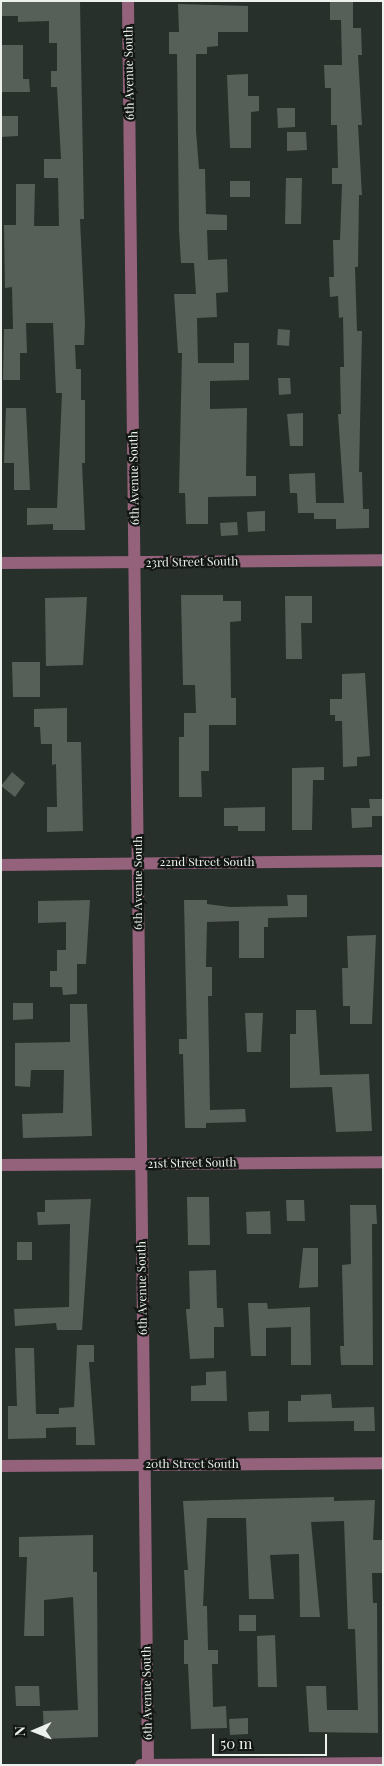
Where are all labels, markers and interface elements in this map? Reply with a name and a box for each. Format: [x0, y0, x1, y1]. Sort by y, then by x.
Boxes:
street label: 6th Avenue South [121, 26, 137, 120]
street label: 6th Avenue South [126, 431, 142, 525]
street label: 23rd Street South [146, 554, 238, 570]
street label: 6th Avenue South [131, 836, 145, 930]
street label: 22nd Street South [159, 855, 255, 869]
street label: 21st Street South [147, 1155, 237, 1171]
street label: 6th Avenue South [134, 1241, 150, 1335]
street label: 20th Street South [145, 1457, 239, 1471]
street label: 6th Avenue South [139, 1646, 155, 1740]
north arrow [10, 1706, 60, 1756]
scale bar [214, 1724, 329, 1756]
text: N [10, 1726, 29, 1736]
text: 50 m [220, 1733, 252, 1753]

